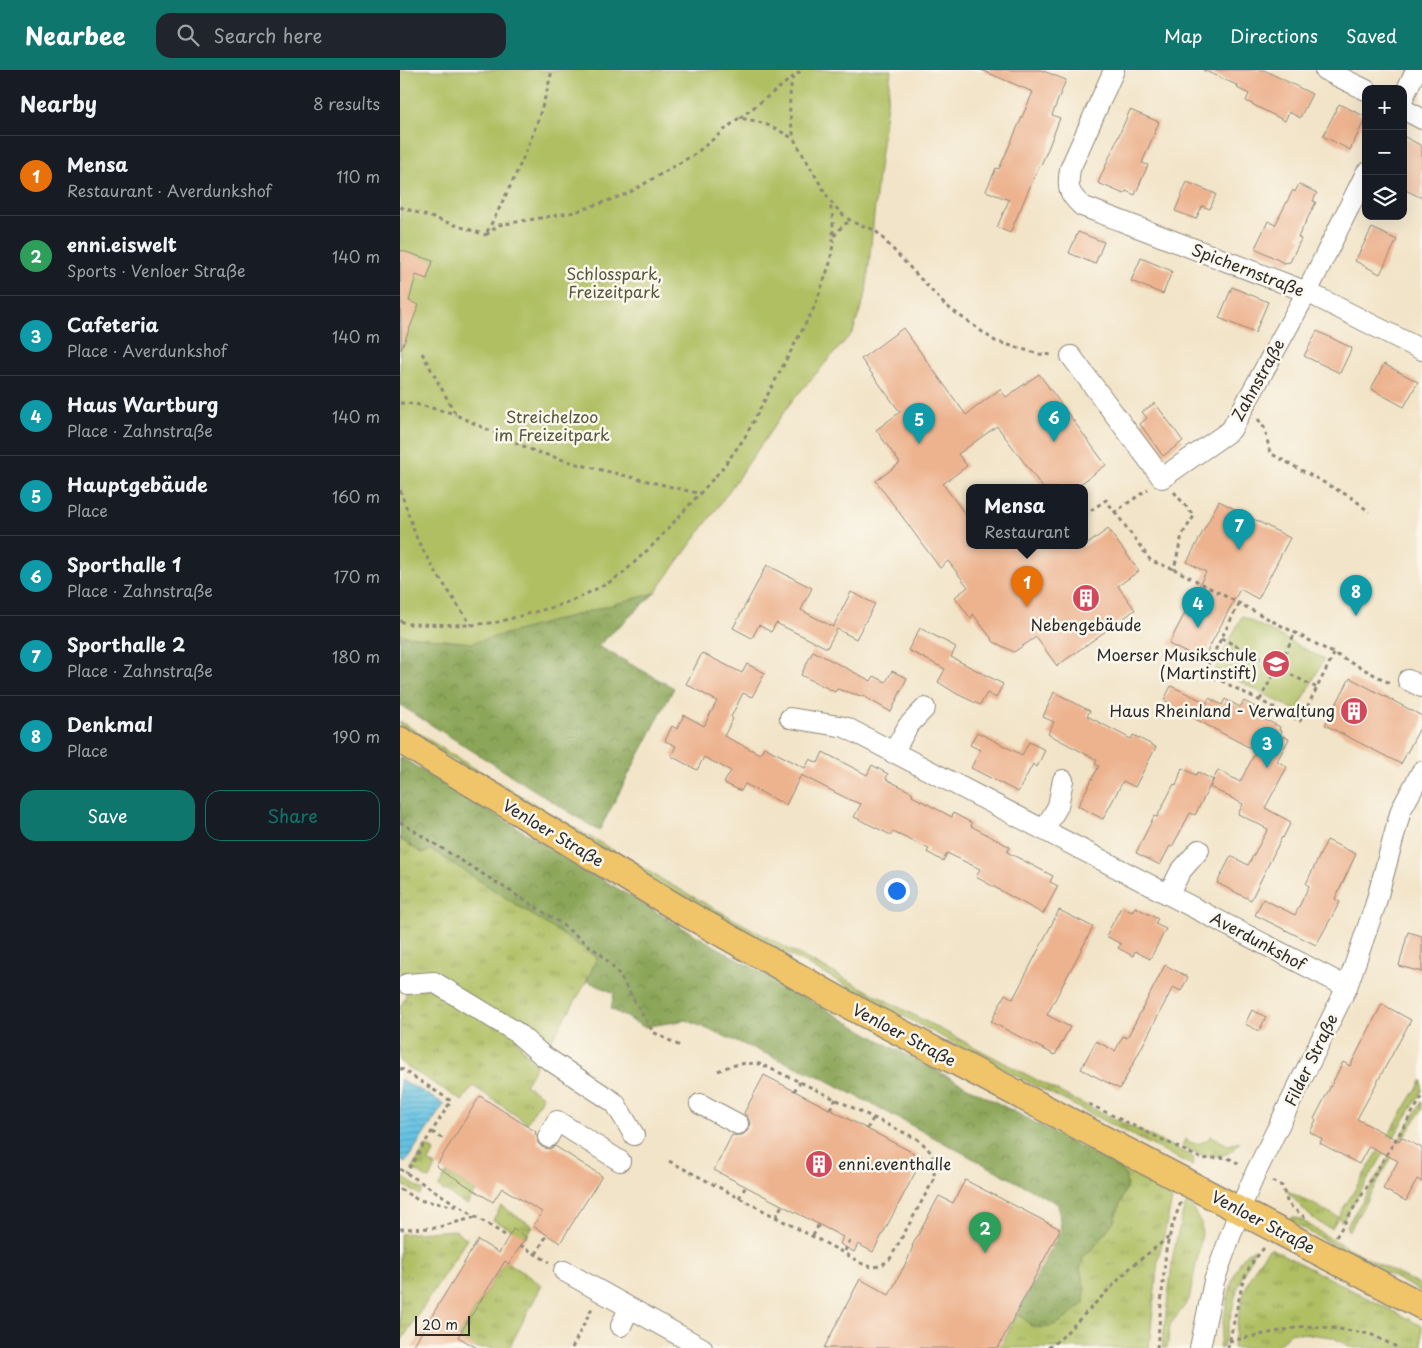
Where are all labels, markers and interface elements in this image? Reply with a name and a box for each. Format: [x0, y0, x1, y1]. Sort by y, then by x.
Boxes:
search box [156, 13, 506, 58]
text: Nearbee [25, 17, 126, 53]
icon: search [174, 21, 202, 49]
text: Search here [214, 21, 322, 49]
text: Map [1164, 22, 1202, 49]
text: Directions [1230, 22, 1318, 49]
text: Saved [1346, 22, 1397, 49]
map controls [1362, 85, 1407, 220]
button: + [1362, 85, 1407, 130]
text: Nearby [20, 87, 97, 119]
text: 8 results [313, 91, 380, 115]
button: − [1362, 130, 1407, 175]
text: Mensa [67, 150, 128, 178]
text: 1 [32, 164, 40, 188]
text: 110 m [337, 164, 380, 188]
button: layers [1362, 175, 1407, 220]
text: Restaurant · Averdunkshof [67, 178, 272, 202]
text: enni.eiswelt [67, 230, 177, 258]
street label: Spichernstraße [1188, 237, 1308, 302]
text: 2 [30, 244, 42, 268]
text: 140 m [332, 244, 380, 268]
text: Sports · Venloer Straße [67, 258, 245, 282]
park label: Schlosspark, Freizeitpark [566, 261, 662, 303]
text: Cafeteria [67, 310, 159, 338]
text: 3 [31, 324, 41, 348]
text: 140 m [332, 324, 380, 348]
street label: Zahnstraße [1225, 334, 1290, 425]
text: Place · Averdunkshof [67, 338, 227, 362]
text: Haus Wartburg [67, 390, 218, 418]
pin: 6 [1038, 401, 1070, 442]
pin: 5 [903, 403, 935, 444]
text: 4 [31, 404, 41, 428]
text: 140 m [332, 404, 380, 428]
park label: Streichelzoo im Freizeitpark [494, 404, 610, 446]
text: Place · Zahnstraße [67, 418, 213, 442]
text: Hauptgebäude [67, 470, 208, 498]
text: 5 [31, 484, 41, 508]
text: 160 m [332, 484, 380, 508]
popup [966, 484, 1088, 549]
text: Mensa [984, 491, 1045, 519]
text: Place [67, 498, 108, 522]
pin: 7 [1223, 509, 1255, 550]
text: Restaurant [984, 519, 1070, 543]
text: Sporthalle 1 [67, 550, 181, 578]
text: 6 [30, 564, 42, 588]
text: 170 m [334, 564, 380, 588]
pin: 1 [1011, 566, 1043, 607]
pin: 8 [1340, 575, 1372, 616]
text: Place · Zahnstraße [67, 578, 213, 602]
building icon: Nebengebäude [1071, 583, 1101, 613]
pin: 4 [1182, 587, 1214, 628]
place label: Nebengebäude [1031, 612, 1141, 636]
text: Sporthalle 2 [67, 630, 185, 658]
place label: Moerser Musikschule (Martinstift) [1096, 642, 1257, 684]
text: 7 [31, 644, 41, 668]
text: 180 m [332, 644, 380, 668]
school or university icon: Moerser Musikschule (Martinstift) [1261, 649, 1291, 679]
text: Place · Zahnstraße [67, 658, 213, 682]
building icon: Haus Rheinland - Verwaltung [1339, 696, 1369, 726]
place label: Haus Rheinland - Verwaltung [1110, 698, 1335, 722]
text: Denkmal [67, 710, 153, 738]
text: 8 [31, 724, 41, 748]
text: 190 m [332, 724, 380, 748]
pin: 3 [1251, 727, 1283, 768]
text: Place [67, 738, 108, 762]
button: Save [20, 790, 195, 841]
button: Share [205, 790, 380, 841]
street label: Venloer Straße [498, 792, 609, 872]
your location [884, 878, 910, 904]
street label: Averdunkshof [1207, 905, 1312, 976]
street label: Venloer Straße [848, 997, 961, 1072]
street label: Filder Straße [1277, 1009, 1343, 1110]
building icon: enni.eventhalle [804, 1149, 834, 1179]
place label: enni.eventhalle [838, 1151, 951, 1175]
street label: Venloer Straße [1207, 1184, 1320, 1259]
pin: 2 [969, 1212, 1001, 1253]
scale bar [415, 1313, 470, 1336]
text: 20 m [422, 1314, 458, 1335]

